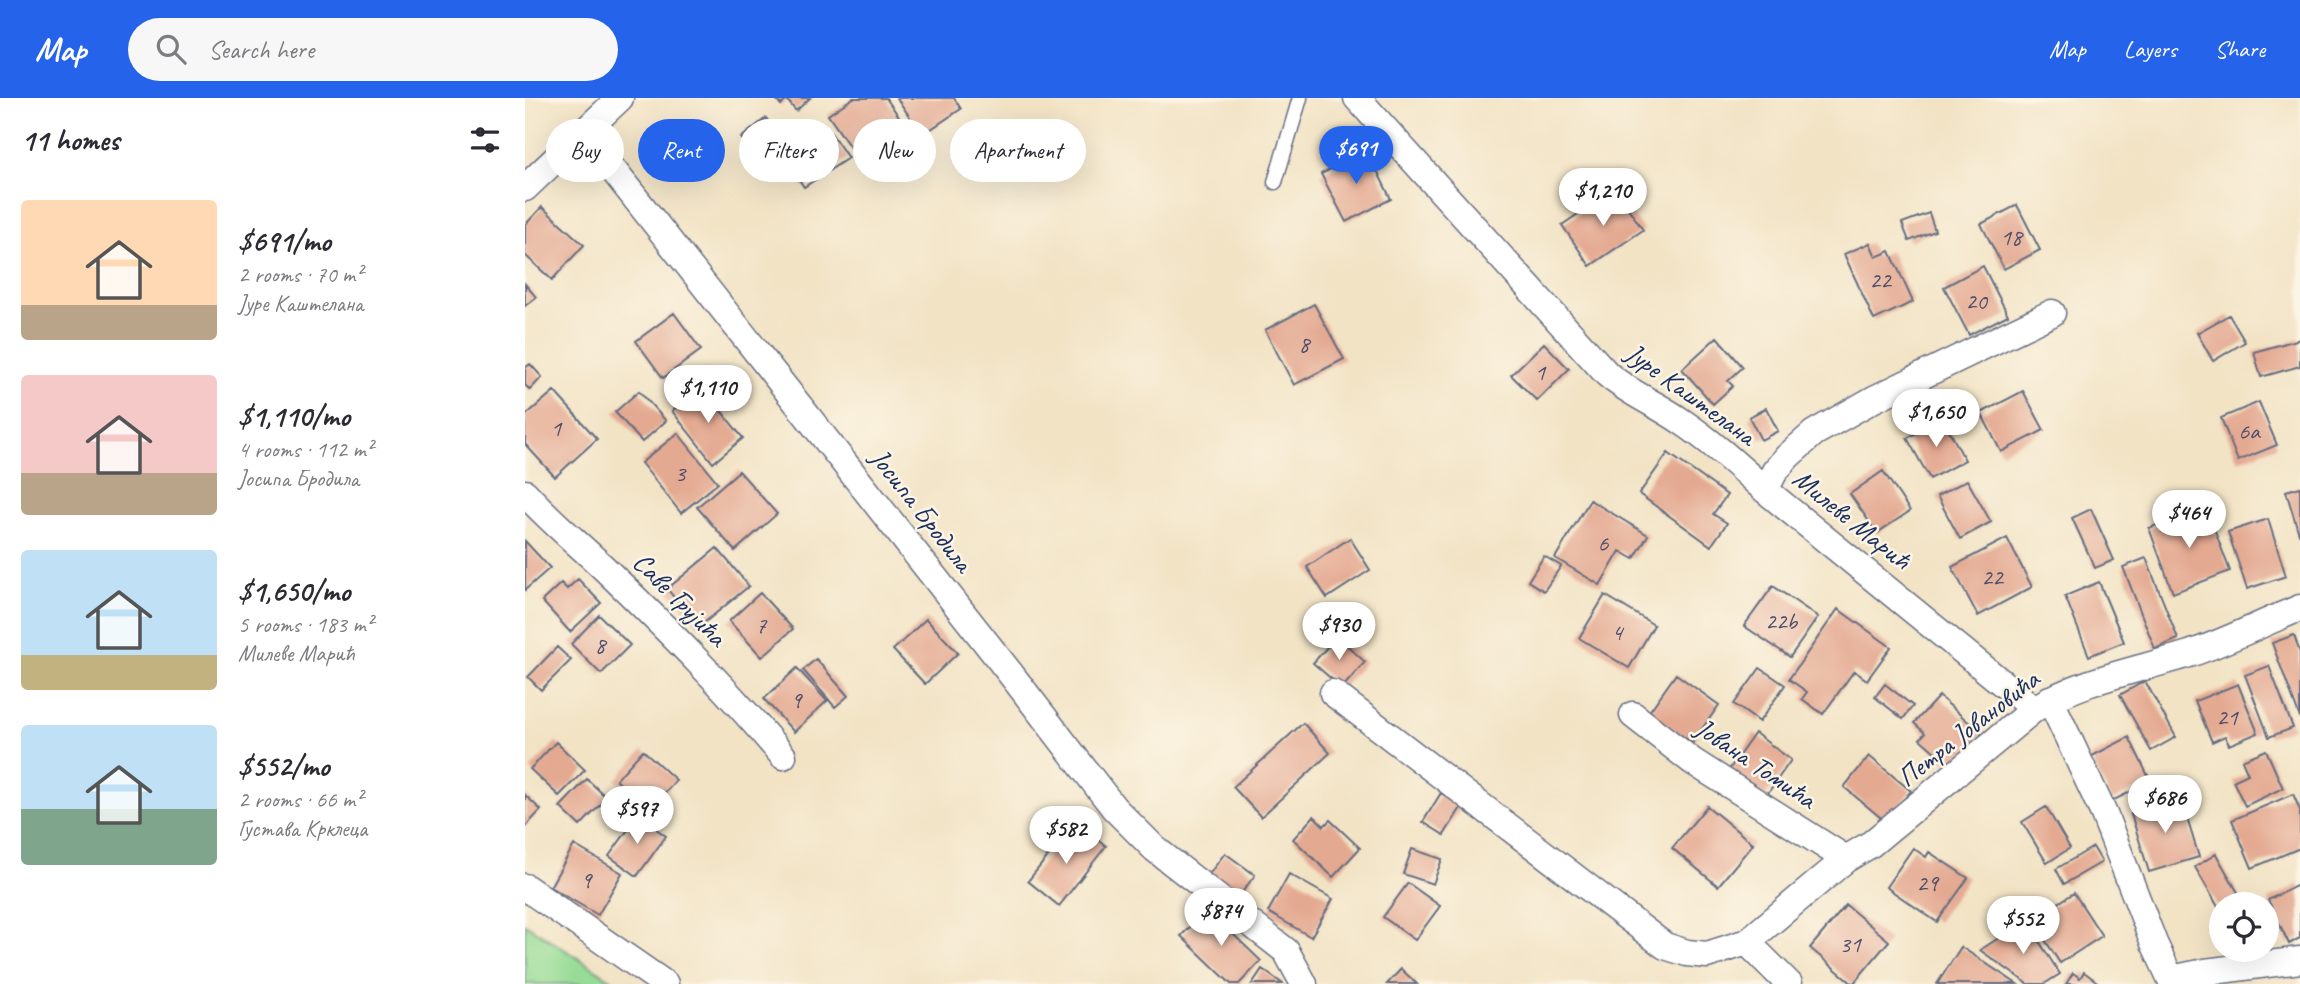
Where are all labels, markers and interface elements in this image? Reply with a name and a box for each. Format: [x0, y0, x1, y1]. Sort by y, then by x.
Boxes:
search box [128, 18, 618, 81]
text: Map [35, 28, 86, 70]
icon: search [152, 30, 190, 68]
text: Search here [208, 33, 314, 66]
text: Map [2049, 34, 2086, 64]
text: Layers [2124, 34, 2177, 64]
text: Share [2215, 34, 2265, 64]
chip: Buy [546, 119, 624, 182]
chip: Rent [638, 119, 725, 182]
chip: Filters [739, 119, 839, 182]
chip: New [853, 119, 936, 182]
chip: Apartment [950, 119, 1086, 182]
text: 11 homes [21, 121, 119, 159]
icon: filters [466, 121, 504, 159]
pin: $691 [1315, 126, 1397, 186]
text: $691 [1335, 134, 1377, 163]
pin: $1,210 [1546, 169, 1660, 228]
text: $1,210 [1575, 176, 1631, 205]
text: $691/mo [238, 222, 331, 260]
house number: 18 [2000, 222, 2024, 252]
icon: home [77, 228, 161, 312]
text: 2 rooms · 70 m² [238, 260, 362, 289]
house number: 22 [1869, 265, 1893, 295]
house number: 20 [1965, 286, 1989, 316]
text: Јуре Каштелана [238, 289, 363, 318]
house number: 8 [1299, 329, 1312, 359]
street label: Јуре Каштелана [1617, 334, 1765, 454]
house number: 1 [1535, 357, 1547, 387]
pin: $1,110 [651, 366, 765, 425]
text: $1,110 [680, 373, 736, 402]
pin: $1,650 [1879, 390, 1993, 449]
text: $1,110/mo [238, 397, 350, 435]
text: $1,650 [1908, 397, 1964, 426]
icon: home [77, 403, 161, 487]
house number: 1 [551, 413, 563, 443]
house number: 6a [2238, 416, 2261, 446]
text: 4 rooms · 112 m² [238, 435, 373, 464]
street label: Јосипа Бродила [862, 440, 983, 581]
house number: 3 [675, 458, 688, 488]
street label: Милеве Марић [1786, 461, 1920, 578]
text: Јосипа Бродила [238, 464, 359, 493]
pin: $464 [2148, 490, 2230, 550]
text: $464 [2168, 498, 2210, 527]
house number: 6 [1598, 528, 1610, 558]
street label: Саве Грујића [625, 544, 736, 655]
house number: 22 [1981, 562, 2005, 592]
text: $1,650/mo [238, 572, 350, 610]
icon: home [77, 578, 161, 662]
pin: $930 [1298, 602, 1380, 662]
house number: 22b [1765, 606, 1799, 636]
text: 5 rooms · 183 m² [238, 610, 373, 639]
house number: 7 [756, 610, 768, 640]
text: $930 [1318, 610, 1360, 639]
house number: 4 [1612, 617, 1625, 647]
house number: 8 [595, 630, 608, 660]
text: Милеве Марић [238, 639, 354, 668]
street label: Петра Јовановића [1890, 660, 2048, 794]
house number: 9 [791, 685, 804, 715]
house number: 21 [2216, 702, 2239, 732]
street label: Јована Томића [1687, 709, 1825, 817]
text: $552/mo [238, 747, 329, 785]
icon: home [77, 753, 161, 837]
pin: $686 [2124, 776, 2206, 835]
text: $686 [2144, 783, 2186, 812]
text: 2 rooms · 66 m² [238, 785, 362, 814]
pin: $597 [596, 786, 678, 846]
text: $597 [617, 794, 657, 823]
pin: $582 [1025, 806, 1107, 866]
text: Густава Крклеца [238, 814, 367, 843]
text: $582 [1045, 814, 1087, 843]
house number: 9 [581, 865, 594, 895]
house number: 29 [1916, 868, 1940, 898]
pin: $874 [1180, 888, 1262, 948]
map controls [2209, 892, 2279, 962]
button: locate [2209, 892, 2279, 962]
text: $874 [1200, 896, 1242, 925]
pin: $552 [1982, 896, 2064, 956]
text: $552 [2003, 904, 2043, 933]
house number: 31 [1839, 929, 1862, 959]

